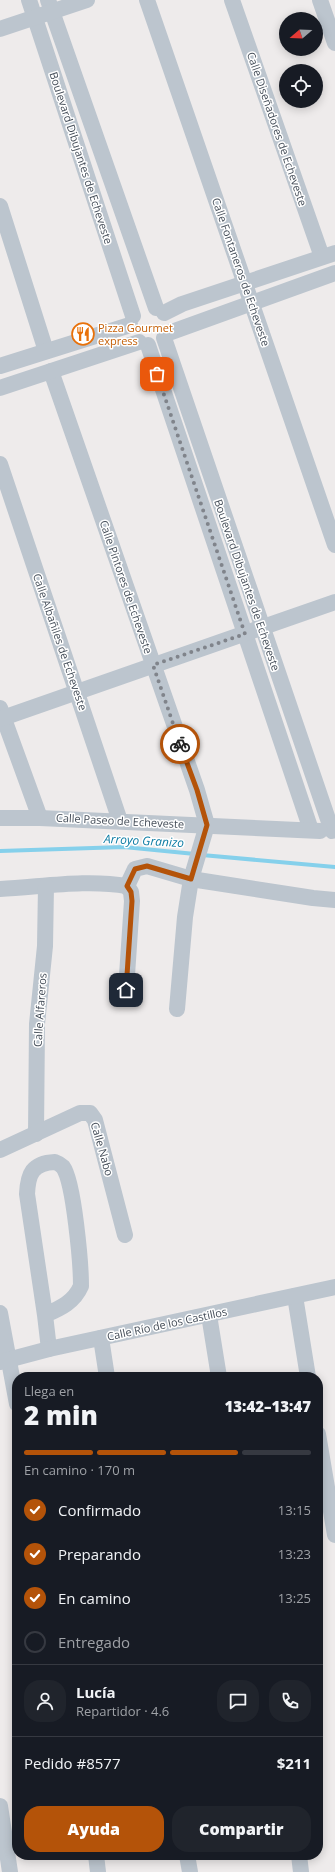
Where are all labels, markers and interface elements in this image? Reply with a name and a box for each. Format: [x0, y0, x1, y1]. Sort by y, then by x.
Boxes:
north arrow [279, 12, 323, 56]
map controls [279, 12, 323, 108]
street label: Calle Diseñadores de Echeveste [244, 50, 311, 208]
button: locate [279, 64, 323, 108]
street label: Boulevard Dibujantes de Echeveste [46, 70, 116, 246]
street label: Calle Fontaneros de Echeveste [209, 196, 274, 348]
place label: Pizza Gourmet express [98, 320, 173, 348]
restaurant icon: Pizza Gourmet express [70, 321, 96, 347]
pin [140, 357, 174, 391]
icon: bag [146, 363, 168, 385]
street label: Boulevard Dibujantes de Echeveste [211, 497, 284, 673]
street label: Calle Pintores de Echeveste [97, 518, 156, 656]
street label: Calle Albañiles de Echeveste [30, 571, 91, 712]
courier [160, 724, 200, 764]
icon: bike [169, 733, 191, 755]
street label: Calle Paseo de Echeveste [56, 810, 185, 831]
water label: Arroyo Granizo [103, 830, 185, 851]
street label: Calle Alfareros [29, 972, 50, 1047]
pin [109, 973, 143, 1007]
icon: home [115, 979, 137, 1001]
street label: Calle Nabo [88, 1120, 117, 1178]
street label: Calle Río de los Castillos [106, 1303, 228, 1344]
text: Llega en [24, 1382, 74, 1400]
text: 13:42–13:47 [225, 1396, 311, 1416]
text: 2 min [24, 1397, 98, 1433]
text: En camino · 170 m [24, 1461, 135, 1479]
icon: check [24, 1499, 46, 1521]
text: Confirmado [58, 1500, 141, 1520]
text: 13:15 [278, 1501, 311, 1519]
icon: check [24, 1543, 46, 1565]
text: Preparando [58, 1544, 141, 1564]
text: 13:23 [278, 1545, 311, 1563]
icon: check [24, 1587, 46, 1609]
text: En camino [58, 1588, 131, 1608]
text: 13:25 [278, 1589, 311, 1607]
text: Entregado [58, 1632, 130, 1652]
button: person [24, 1680, 66, 1722]
button: chat [217, 1680, 259, 1722]
button: phone [269, 1680, 311, 1722]
text: Lucía [76, 1682, 116, 1702]
text: Repartidor · 4.6 [76, 1702, 169, 1720]
text: Pedido #8577 [24, 1753, 121, 1773]
text: $211 [277, 1753, 311, 1773]
button: Ayuda [24, 1806, 164, 1852]
button: Compartir [172, 1806, 311, 1852]

